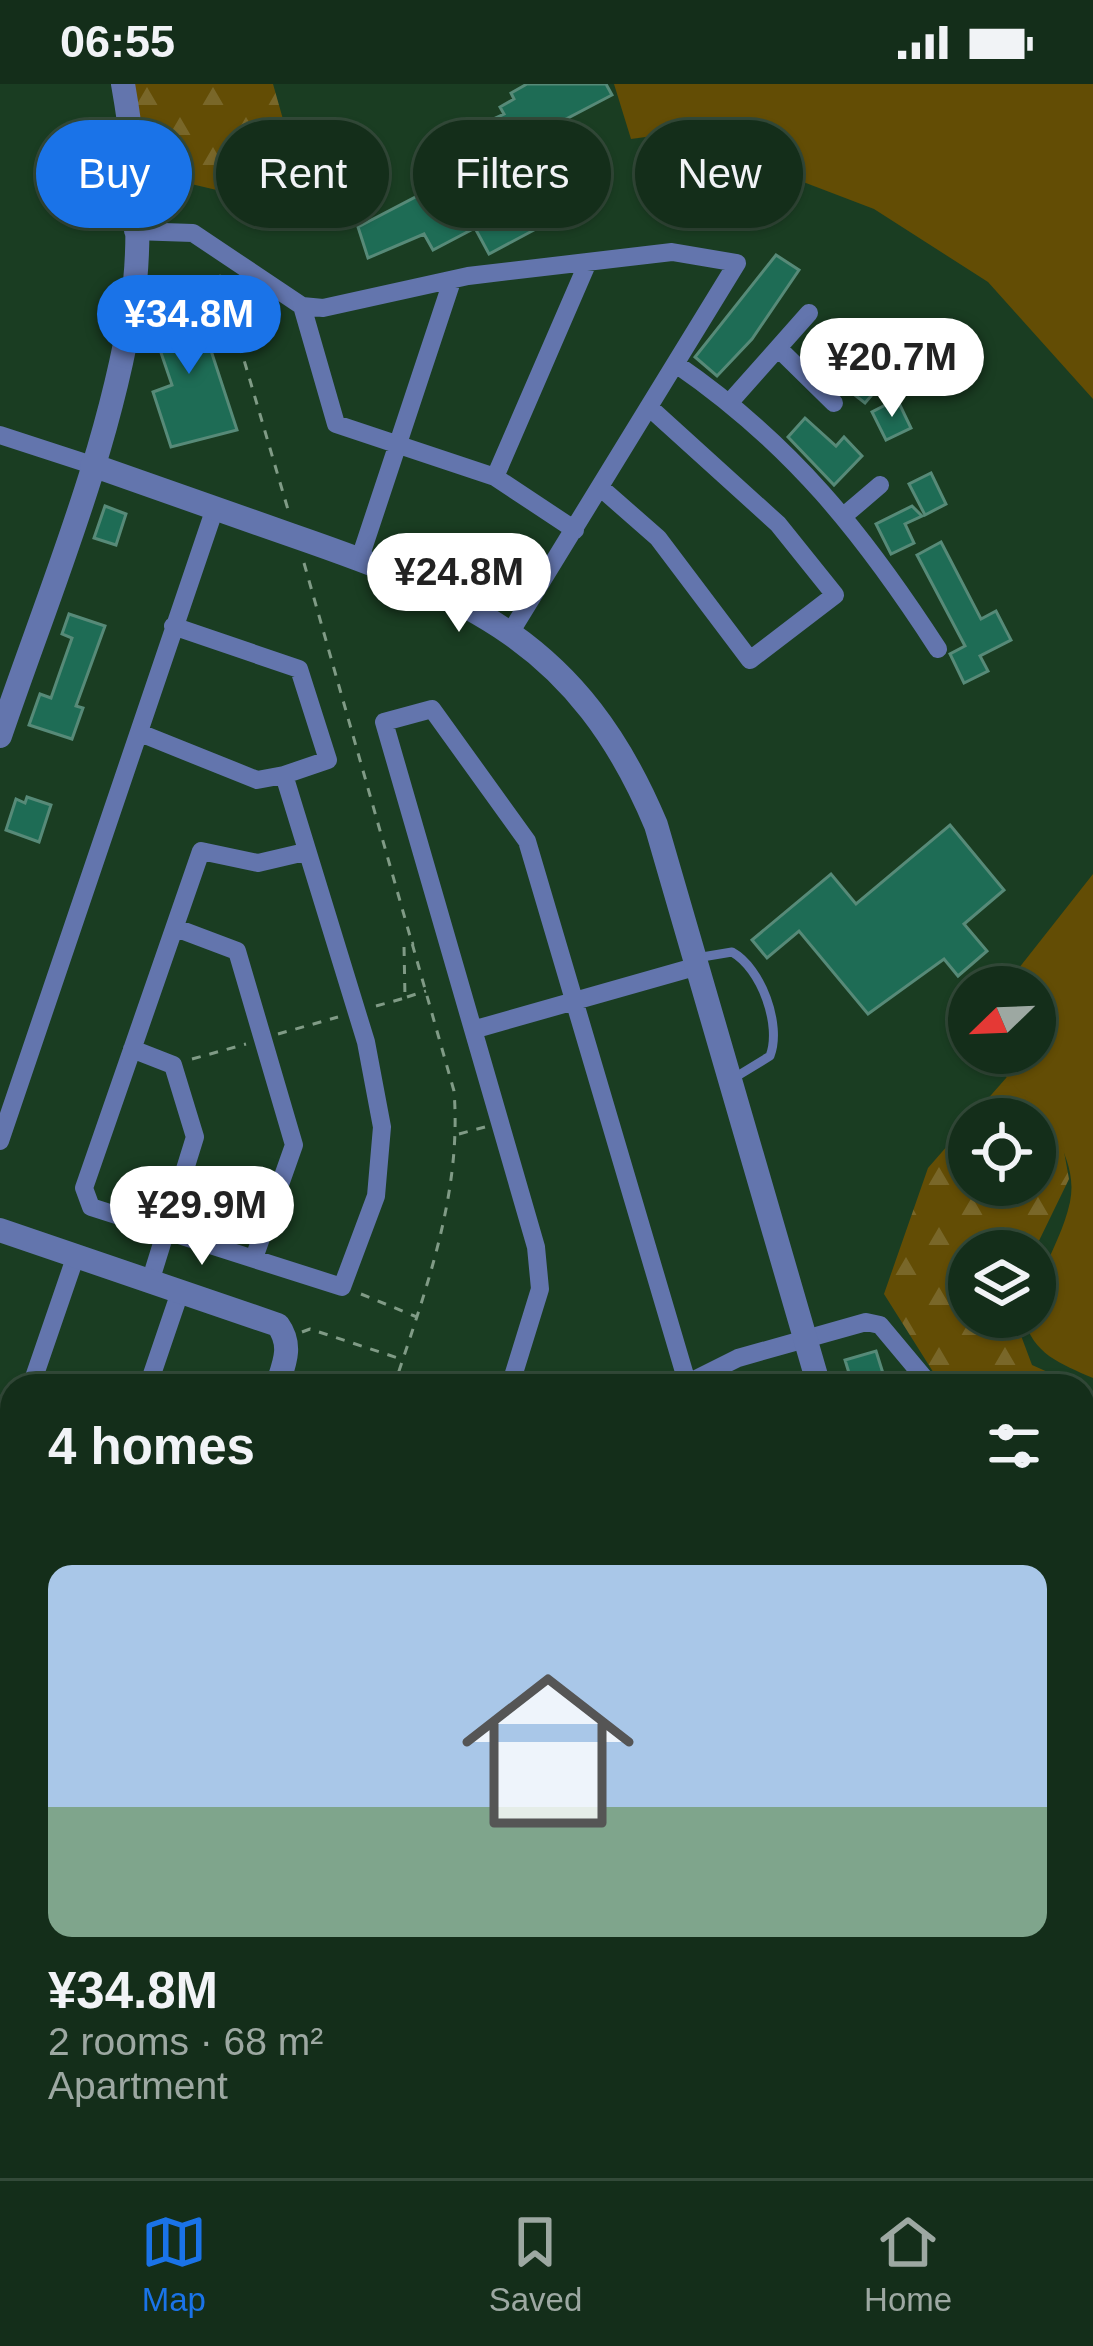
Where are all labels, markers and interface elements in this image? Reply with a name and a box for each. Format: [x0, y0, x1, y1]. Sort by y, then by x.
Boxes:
text: 06:55 [60, 16, 175, 67]
chip: Buy [36, 120, 192, 228]
chip: Rent [216, 120, 389, 228]
chip: Filters [413, 120, 611, 228]
chip: New [635, 120, 803, 228]
pin: ¥34.8M [91, 275, 287, 377]
text: ¥34.8M [124, 292, 254, 335]
pin: ¥20.7M [794, 318, 990, 420]
text: ¥20.7M [827, 335, 957, 378]
pin: ¥24.8M [361, 533, 557, 635]
text: ¥24.8M [394, 550, 524, 593]
north arrow [948, 966, 1056, 1074]
map controls [948, 966, 1056, 1338]
button: locate [948, 1098, 1056, 1206]
pin: ¥29.9M [104, 1166, 300, 1268]
text: ¥29.9M [137, 1183, 267, 1226]
button: layers [948, 1230, 1056, 1338]
icon: filters [981, 1413, 1047, 1479]
text: 4 homes [48, 1418, 255, 1475]
icon: home [440, 1643, 656, 1859]
text: ¥34.8M [48, 1962, 218, 2019]
text: 2 rooms · 68 m² [48, 2020, 323, 2063]
text: Apartment [48, 2064, 228, 2107]
tab: Map [141, 2209, 207, 2319]
tab: Saved [489, 2209, 582, 2319]
tab: Home [864, 2209, 952, 2319]

